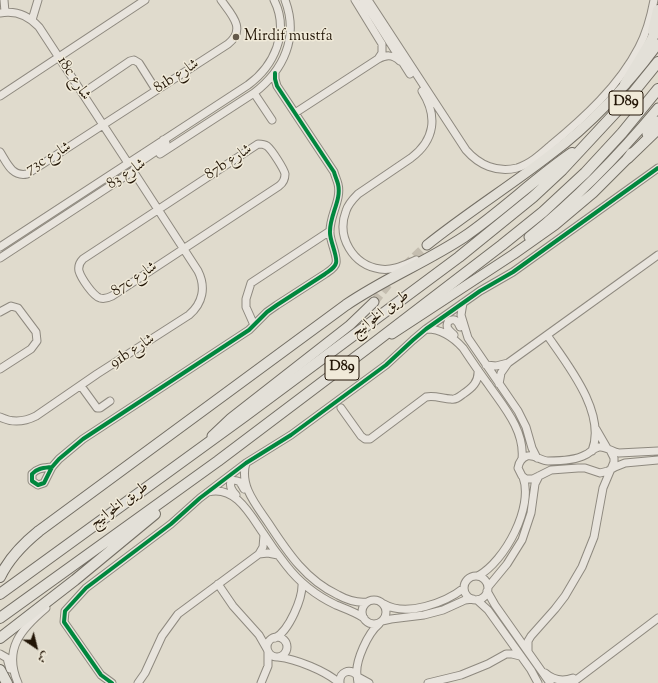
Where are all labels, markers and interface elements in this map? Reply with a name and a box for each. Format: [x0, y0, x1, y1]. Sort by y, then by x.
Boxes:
place label: Mirdif mustfa [244, 28, 333, 46]
marker: Mirdif mustfa [231, 32, 241, 42]
street label: 18c شارع [52, 54, 94, 104]
street label: 81b شارع [151, 56, 203, 98]
road number: D89 [609, 91, 643, 115]
street label: 73c شارع [23, 139, 75, 179]
street label: 87b شارع [202, 141, 256, 185]
street label: شارع 83 [104, 156, 150, 194]
street label: 87c شارع [109, 259, 161, 301]
street label: طريق الخوانيج [348, 287, 414, 343]
street label: 91b شارع [107, 331, 159, 373]
road number: D89 [325, 356, 359, 380]
street label: طريق الخوانيج [87, 479, 153, 533]
north arrow [16, 627, 56, 667]
text: ش [34, 647, 52, 667]

